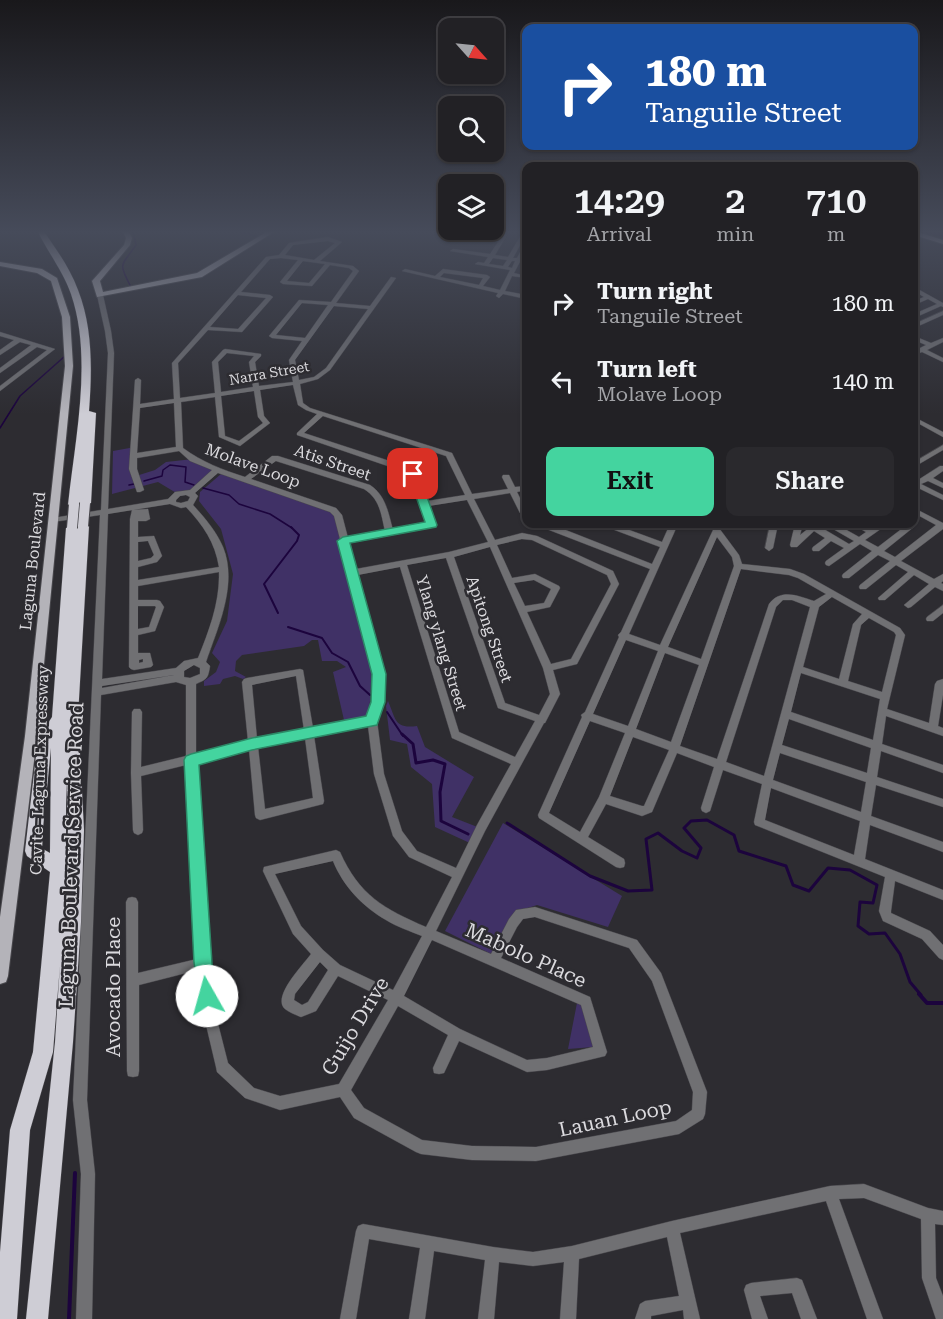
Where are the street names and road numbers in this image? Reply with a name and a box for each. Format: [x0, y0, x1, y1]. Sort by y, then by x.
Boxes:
street label: Narra Street [228, 358, 310, 388]
street label: Molave Loop [203, 439, 303, 492]
street label: Atis Street [292, 441, 374, 484]
street label: Laguna Boulevard [16, 491, 49, 631]
street label: Ylang ylang Street [412, 573, 471, 713]
street label: Apitong Street [462, 573, 517, 685]
street label: Cavite–Laguna Expressway [26, 664, 53, 875]
street label: Laguna Boulevard Service Road [54, 702, 88, 1008]
street label: Avocado Place [101, 917, 125, 1057]
street label: Mabolo Place [462, 918, 590, 992]
street label: Guijo Drive [316, 972, 394, 1080]
street label: Lauan Loop [556, 1094, 674, 1142]

